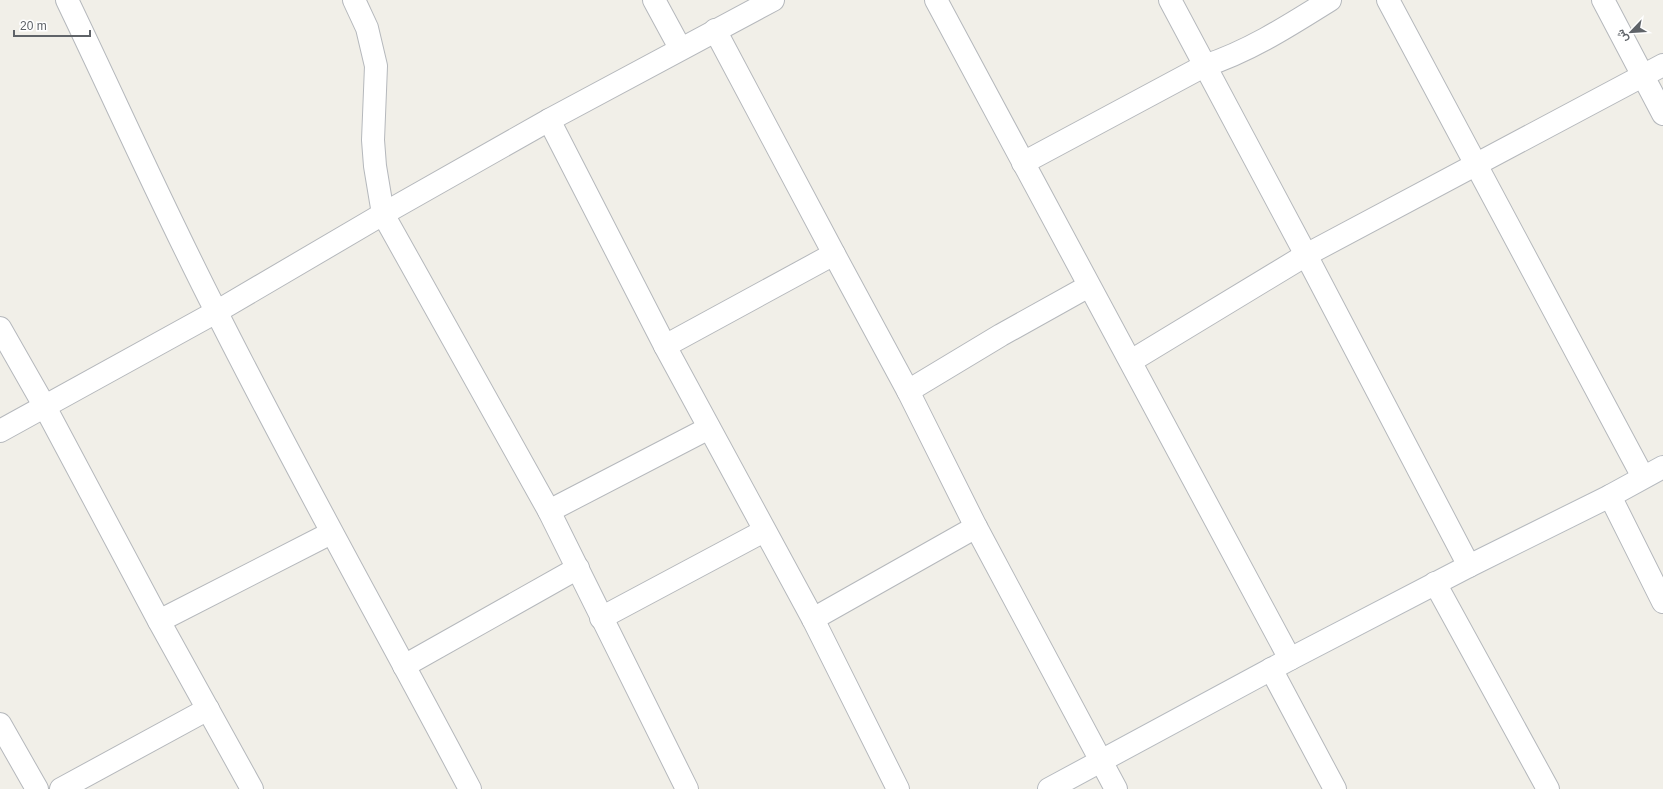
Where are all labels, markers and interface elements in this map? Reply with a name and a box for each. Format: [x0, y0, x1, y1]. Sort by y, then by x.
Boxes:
scale bar [14, 12, 90, 38]
north arrow [1611, 12, 1651, 52]
text: 20 m [20, 19, 47, 33]
text: ش [1614, 27, 1631, 45]

